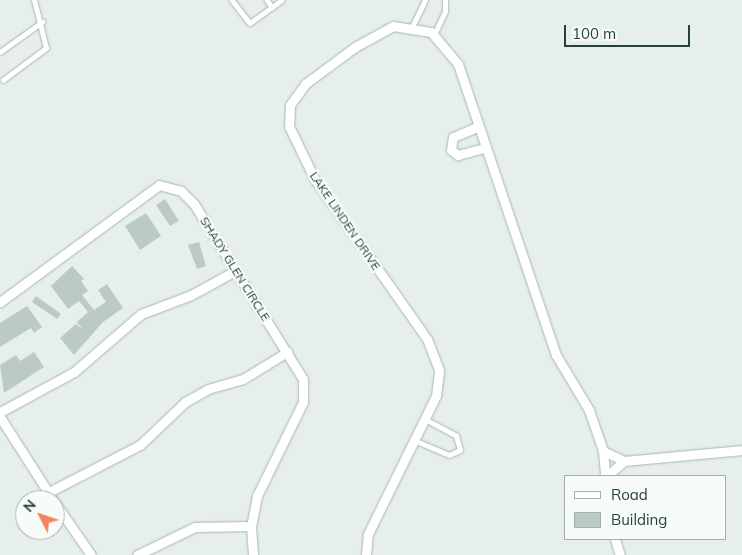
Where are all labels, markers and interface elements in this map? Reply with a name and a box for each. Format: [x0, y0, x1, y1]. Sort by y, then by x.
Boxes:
scale bar [567, 15, 693, 47]
text: 100 m [572, 24, 616, 43]
street label: LAKE LINDEN DRIVE [307, 169, 383, 273]
street label: SHADY GLEN CIRCLE [197, 214, 273, 324]
legend [564, 475, 727, 540]
text: Road [611, 485, 648, 504]
north arrow [15, 490, 65, 540]
text: N [19, 496, 40, 516]
text: Building [611, 510, 667, 529]

